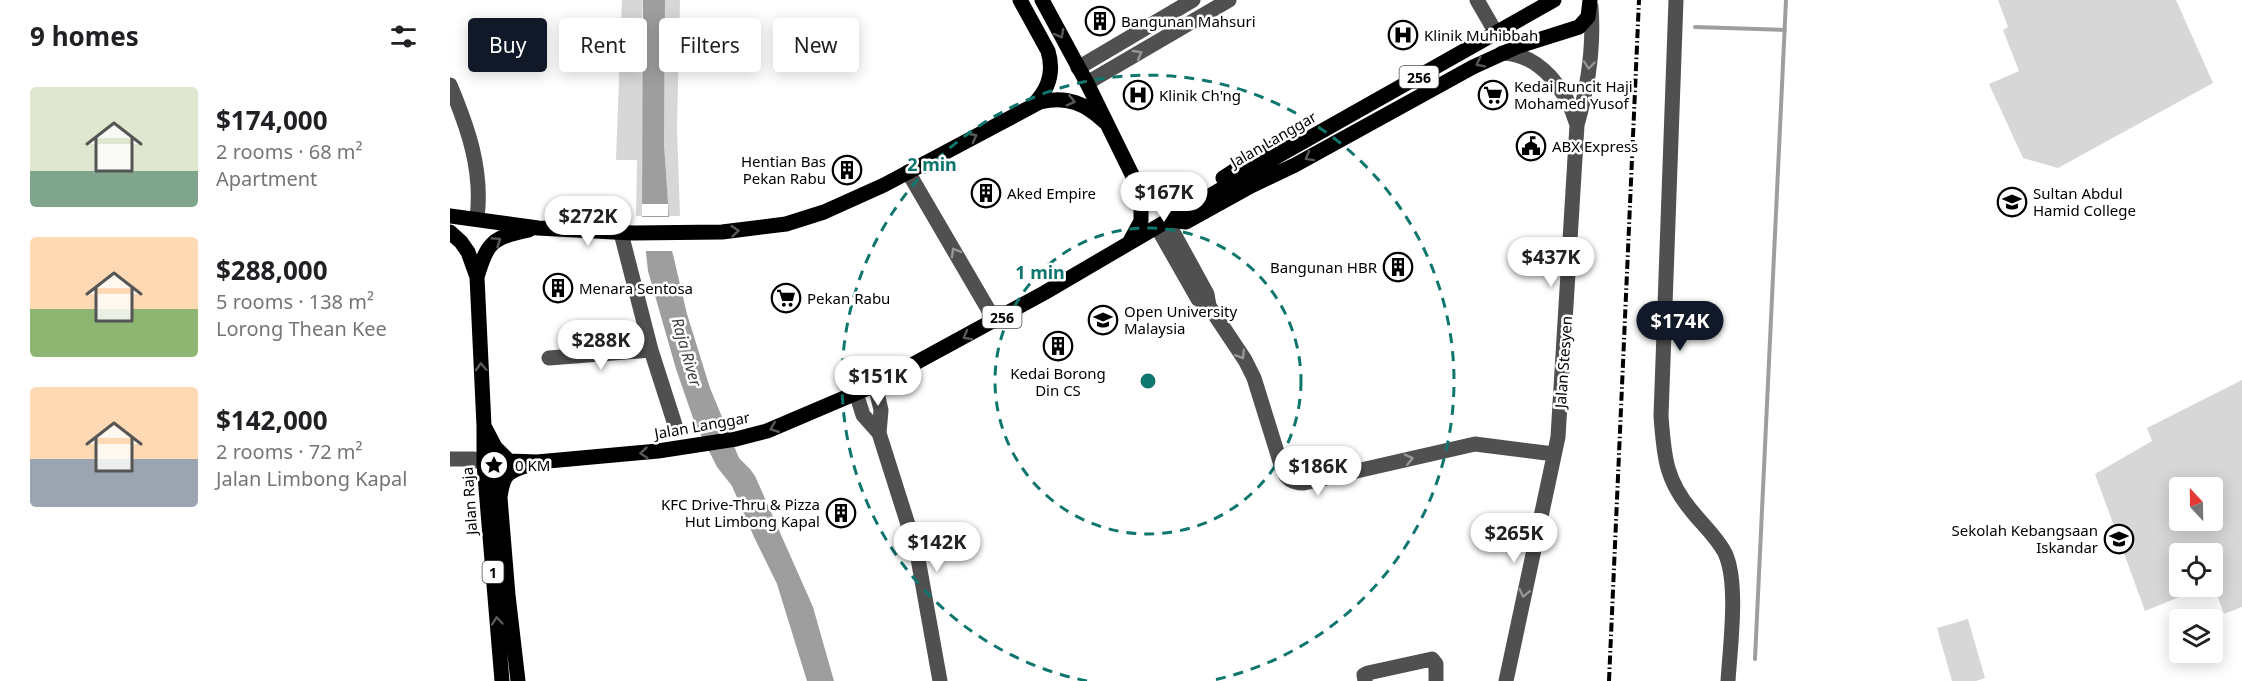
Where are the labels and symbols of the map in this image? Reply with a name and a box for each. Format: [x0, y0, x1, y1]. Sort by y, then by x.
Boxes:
building icon: Bangunan Mahsuri [1084, 5, 1116, 37]
place label: Bangunan Mahsuri [1121, 11, 1256, 31]
hospital icon: Klinik Muhibbah [1387, 19, 1419, 51]
place label: Klinik Muhibbah [1424, 25, 1538, 45]
one-way arrow [1053, 28, 1064, 38]
one-way arrow [1132, 49, 1142, 61]
one-way arrow [1476, 56, 1487, 68]
one-way arrow [1583, 61, 1596, 70]
road number: 256 [1400, 66, 1438, 88]
place label: Kedai Runcit Haji Mohamed Yusof [1514, 76, 1633, 113]
hospital icon: Klinik Ch'ng [1122, 79, 1154, 111]
supermarket icon: Kedai Runcit Haji Mohamed Yusof [1477, 79, 1509, 111]
place label: Klinik Ch'ng [1159, 85, 1241, 105]
one-way arrow [1066, 94, 1076, 107]
street label: Jalan Langgar [1224, 106, 1320, 173]
public building icon: ABX Express [1515, 130, 1547, 162]
one-way arrow [967, 133, 977, 144]
place label: ABX Express [1552, 136, 1638, 156]
one-way arrow [1305, 150, 1316, 161]
place label: Hentian Bas Pekan Rabu [741, 151, 826, 188]
text: 2 min [907, 152, 957, 176]
building icon: Hentian Bas Pekan Rabu [831, 154, 863, 186]
pin: $167K [1122, 172, 1206, 223]
building icon: Aked Empire [970, 177, 1002, 209]
place label: Aked Empire [1007, 183, 1096, 203]
place label: Sultan Abdul Hamid College [2033, 183, 2136, 220]
school or university icon: Sultan Abdul Hamid College [1996, 186, 2028, 218]
pin: $272K [546, 196, 630, 247]
one-way arrow [731, 225, 740, 238]
one-way arrow [491, 237, 502, 248]
pin: $437K [1509, 237, 1593, 288]
one-way arrow [950, 248, 962, 258]
building icon: Bangunan HBR [1382, 251, 1414, 283]
place label: Bangunan HBR [1270, 257, 1378, 277]
text: 1 min [1015, 260, 1065, 284]
building icon: Menara Sentosa [542, 272, 574, 304]
place label: Menara Sentosa [579, 278, 693, 298]
supermarket icon: Pekan Rabu [770, 282, 802, 314]
place label: Pekan Rabu [807, 288, 890, 308]
place label: Open University Malaysia [1124, 301, 1237, 338]
pin: $174K [1638, 301, 1722, 352]
school or university icon: Open University Malaysia [1087, 304, 1119, 336]
road number: 256 [982, 306, 1022, 328]
water label: Raja River [667, 315, 707, 390]
street label: Jalan Stesyen [1550, 315, 1576, 411]
pin: $288K [559, 320, 643, 371]
one-way arrow [962, 329, 973, 340]
building icon: Kedai Borong Din CS [1042, 330, 1074, 362]
one-way arrow [1234, 348, 1245, 359]
pin: $151K [836, 356, 920, 407]
one-way arrow [475, 363, 488, 372]
place label: Kedai Borong Din CS [1010, 363, 1106, 400]
centre of rings [1138, 371, 1158, 391]
street label: Jalan Langgar [651, 407, 751, 444]
one-way arrow [769, 420, 780, 433]
one-way arrow [640, 446, 649, 459]
pin: $186K [1276, 446, 1360, 497]
place icon: 0 KM [478, 449, 510, 481]
one-way arrow [1403, 453, 1413, 466]
place label: 0 KM [515, 455, 550, 475]
street label: Jalan Raja [457, 466, 481, 538]
north arrow [2169, 477, 2223, 531]
place label: KFC Drive-Thru & Pizza Hut Limbong Kapal [661, 494, 820, 531]
building icon: KFC Drive-Thru & Pizza Hut Limbong Kapal [825, 497, 857, 529]
pin: $265K [1472, 513, 1556, 564]
place label: Sekolah Kebangsaan Iskandar [1952, 520, 2098, 557]
pin: $142K [895, 522, 979, 573]
school or university icon: Sekolah Kebangsaan Iskandar [2103, 523, 2135, 555]
road number: 1 [482, 561, 504, 583]
one-way arrow [1519, 588, 1532, 598]
one-way arrow [490, 617, 503, 626]

